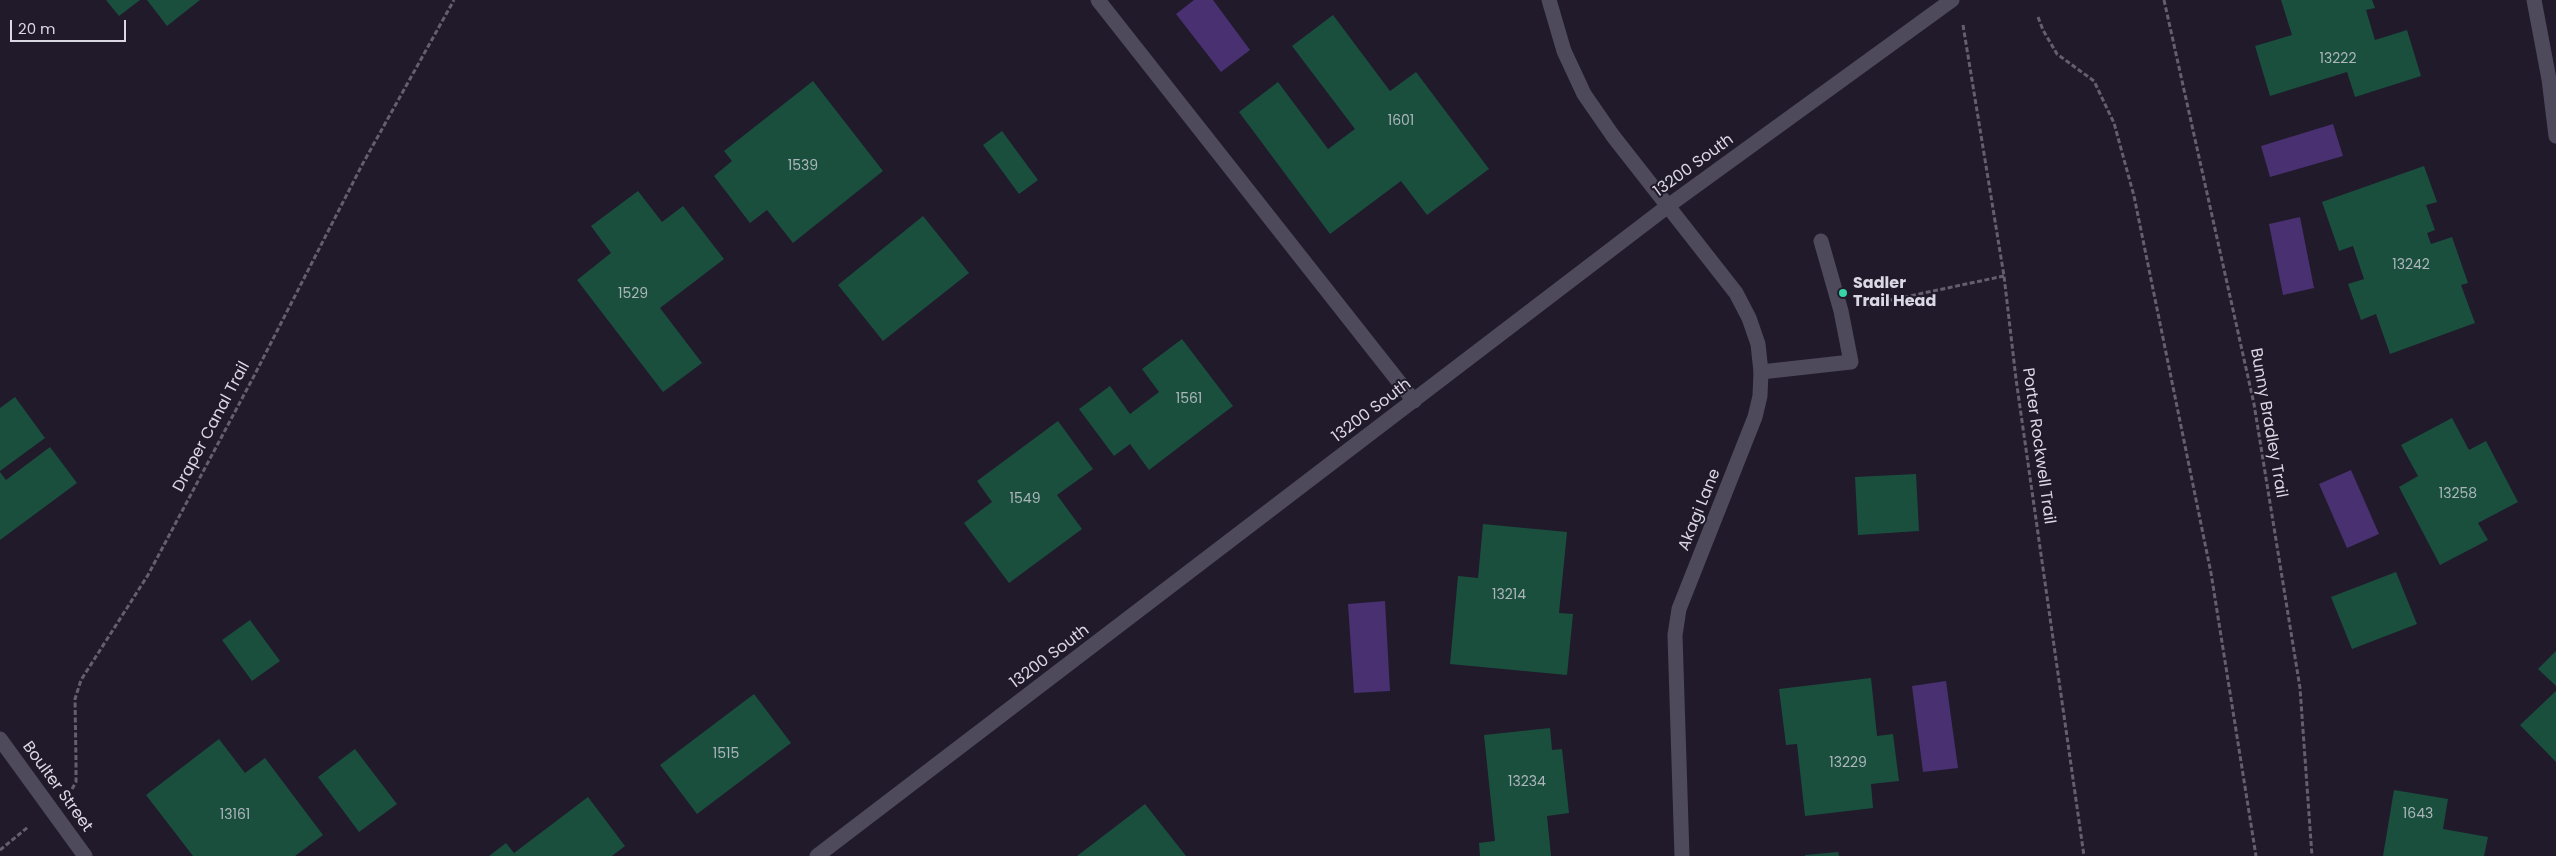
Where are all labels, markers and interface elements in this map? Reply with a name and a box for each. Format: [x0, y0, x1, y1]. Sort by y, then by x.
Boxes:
scale bar [12, 10, 129, 42]
text: 20 m [18, 18, 56, 39]
house number: 13222 [2320, 51, 2356, 67]
house number: 1601 [1388, 113, 1414, 129]
street label: 13200 South [1650, 131, 1738, 201]
house number: 1539 [788, 158, 818, 174]
house number: 13242 [2392, 257, 2430, 273]
place label: Sadler Trail Head [1853, 274, 1936, 312]
house number: 1529 [618, 286, 648, 302]
marker: Sadler Trail Head [1837, 287, 1849, 299]
street label: Bunny Bradley Trail [2245, 347, 2291, 499]
street label: Draper Canal Trail [170, 359, 254, 495]
street label: Porter Rockwell Trail [2018, 366, 2058, 526]
street label: 13200 South [1329, 375, 1415, 447]
house number: 1561 [1176, 391, 1202, 407]
street label: Akagi Lane [1675, 466, 1725, 554]
house number: 13258 [2439, 486, 2477, 502]
house number: 1549 [1010, 491, 1040, 507]
house number: 13214 [1492, 587, 1526, 603]
street label: 13200 South [1007, 621, 1093, 693]
street label: Boulter Street [18, 738, 96, 836]
house number: 1515 [713, 746, 739, 762]
house number: 13229 [1829, 755, 1867, 771]
house number: 13234 [1508, 774, 1546, 790]
house number: 1643 [2403, 806, 2433, 822]
house number: 13161 [220, 807, 250, 823]

